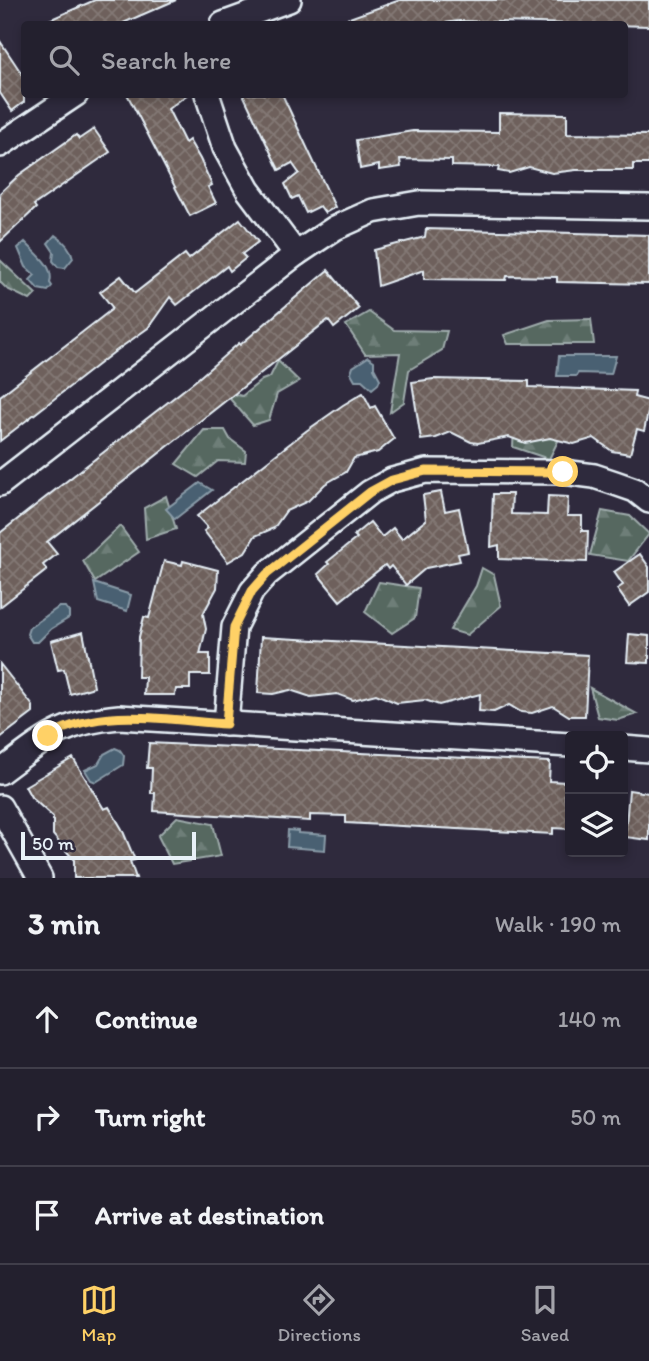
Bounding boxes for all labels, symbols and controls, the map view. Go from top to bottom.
search box [21,21,628,98]
icon: search [45,41,83,79]
text: Search here [101,44,231,76]
route start [547,456,578,487]
route end [32,720,63,751]
map controls [565,731,628,857]
button: locate [565,731,628,794]
button: layers [565,794,628,857]
scale bar [21,829,196,861]
text: 50 m [32,832,74,855]
text: 3 min [28,905,100,942]
text: Walk · 190 m [495,910,621,938]
icon: ahead [28,1000,66,1038]
text: Continue [95,1003,198,1035]
text: 140 m [558,1005,621,1033]
icon: right [28,1098,66,1136]
text: Turn right [95,1101,206,1133]
text: 50 m [570,1103,621,1131]
icon: arrive [28,1196,66,1234]
text: Arrive at destination [95,1199,324,1231]
tab: Map [80,1281,118,1346]
tab: Directions [277,1281,361,1346]
tab: Saved [521,1281,569,1346]

